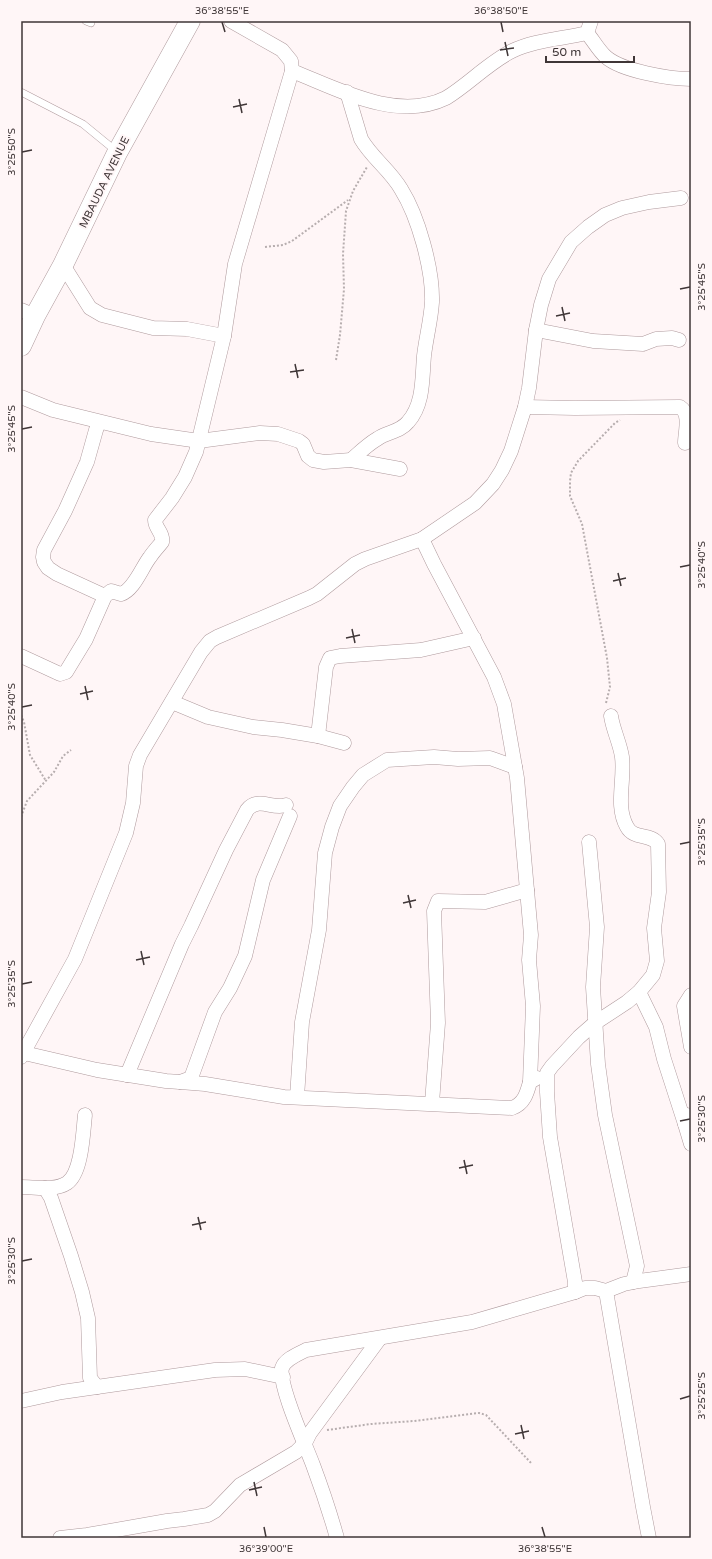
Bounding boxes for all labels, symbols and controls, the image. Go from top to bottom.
text: 36°38'55"E [195,5,249,17]
text: 36°38'50"E [474,5,528,17]
scale bar [546,38,634,64]
text: 50 m [552,45,581,59]
text: 3°25'50"S [6,128,18,176]
street label: MBAUDA AVENUE [77,134,132,230]
text: 3°25'45"S [696,263,708,311]
text: 3°25'45"S [6,405,18,453]
text: 3°25'40"S [696,541,708,589]
text: 3°25'40"S [6,683,18,731]
text: 3°25'35"S [696,818,708,866]
text: 3°25'35"S [6,960,18,1008]
text: 3°25'30"S [696,1095,708,1143]
text: 3°25'30"S [6,1237,18,1285]
text: 3°25'25"S [696,1372,708,1420]
text: 36°39'00"E [239,1543,293,1555]
text: 36°38'55"E [518,1543,572,1555]

